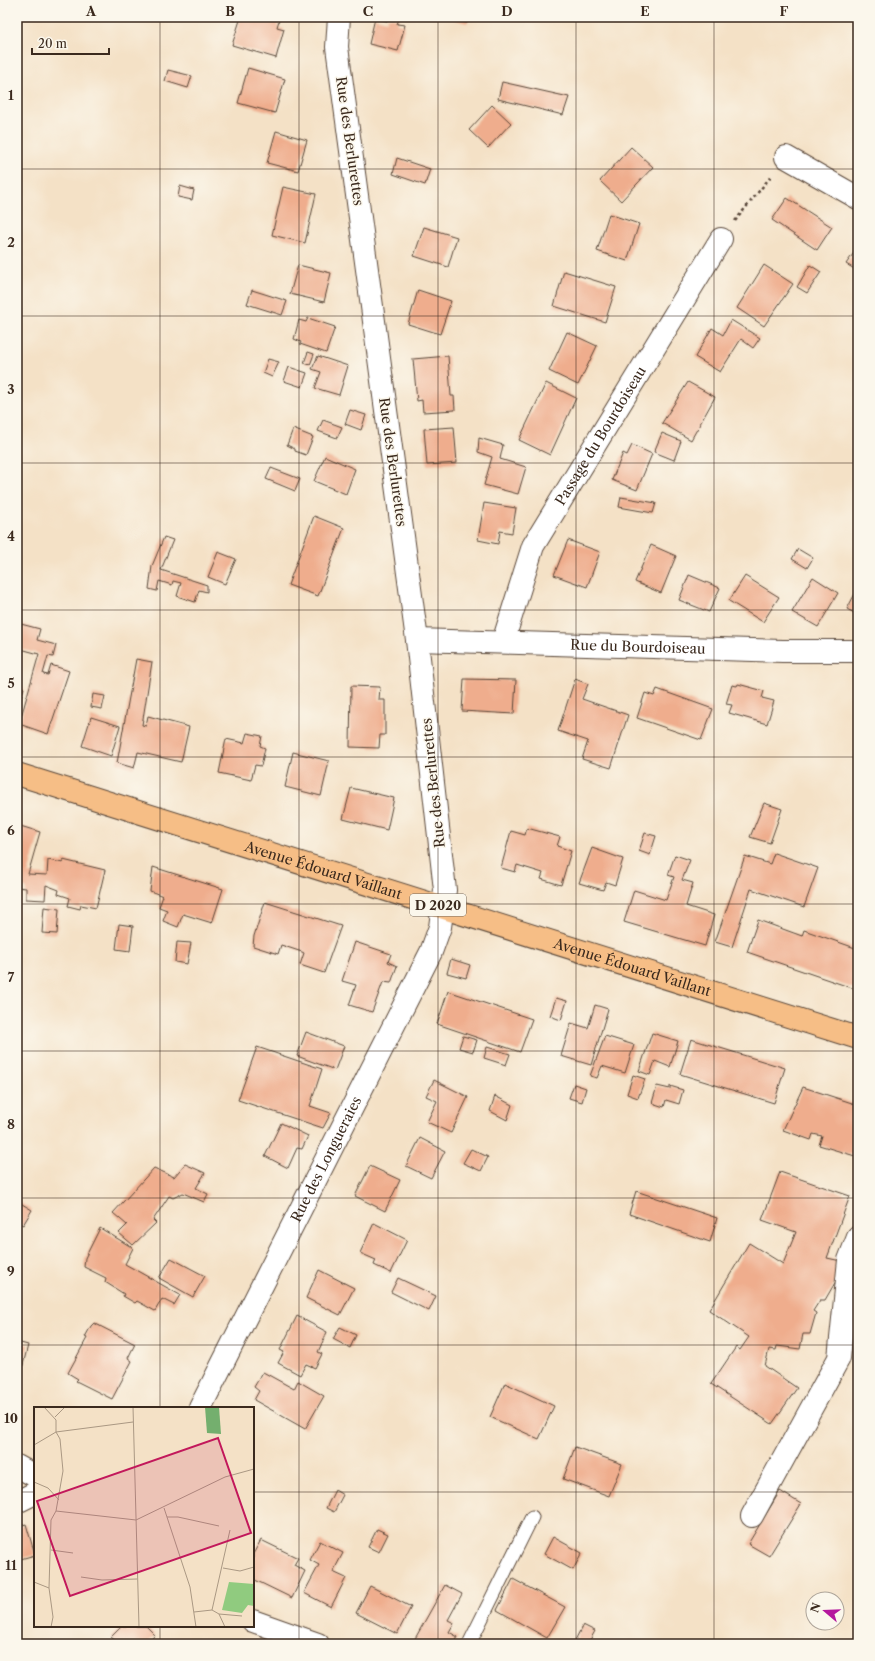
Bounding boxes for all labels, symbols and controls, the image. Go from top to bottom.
text: A [85,3,97,19]
text: B [225,3,235,19]
text: C [363,3,373,19]
text: D [501,3,513,19]
text: E [640,3,650,19]
text: F [780,3,789,19]
scale bar [32,30,109,56]
text: 20 m [38,36,67,51]
street label: Rue des Berlurettes [332,75,368,207]
text: 1 [8,87,14,103]
text: 2 [7,234,15,250]
street label: Passage du Bourdoiseau [551,362,650,509]
text: 3 [7,381,15,397]
street label: Rue des Berlurettes [375,396,411,528]
text: 4 [7,528,15,544]
street label: Rue du Bourdoiseau [570,636,706,658]
text: 5 [7,675,15,691]
street label: Rue des Berlurettes [417,717,449,849]
text: 6 [7,822,15,838]
street label: Avenue Édouard Vaillant [242,837,404,903]
road number: D 2020 [410,894,466,916]
street label: Avenue Édouard Vaillant [551,934,713,1000]
text: 7 [8,969,15,985]
street label: Rue des Longueraies [287,1093,365,1225]
text: 8 [7,1116,15,1132]
text: 9 [7,1263,15,1279]
inset map [34,1407,254,1627]
text: 10 [4,1410,18,1426]
text: 11 [5,1557,17,1573]
north arrow [805,1591,845,1631]
text: N [807,1601,824,1615]

